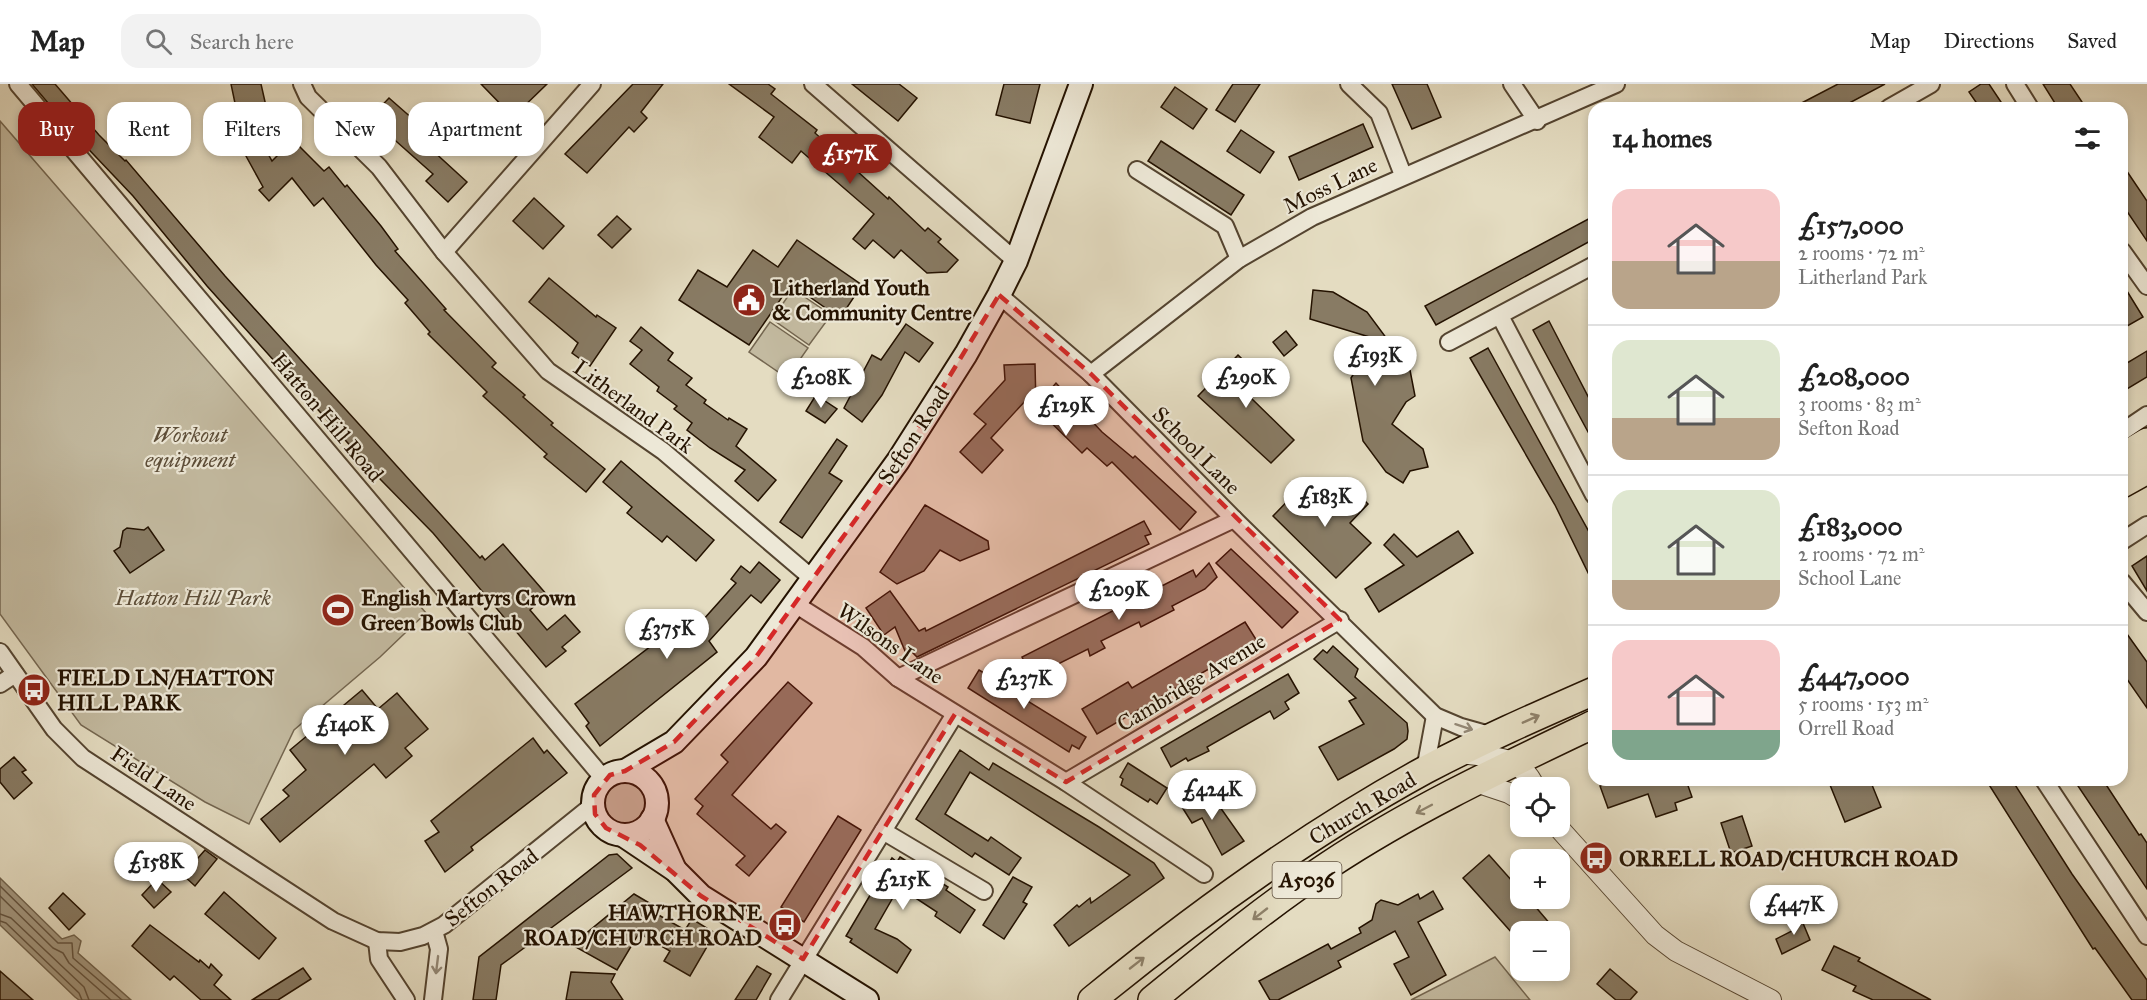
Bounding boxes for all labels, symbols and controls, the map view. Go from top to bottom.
search box [121,14,541,68]
text: Map [30,24,85,59]
icon: search [142,25,175,58]
text: Search here [190,28,294,55]
text: Map [1870,28,1911,54]
text: Directions [1944,28,2034,54]
text: Saved [2067,28,2117,54]
chip: Buy [18,102,95,156]
chip: Rent [107,102,191,156]
chip: Filters [203,102,302,156]
chip: New [314,102,396,156]
chip: Apartment [408,102,544,156]
text: 14 homes [1612,122,1712,154]
icon: filters [2071,122,2104,155]
pin: £157K [808,134,892,185]
text: £157K [822,141,878,165]
street label: Moss Lane [1279,151,1382,220]
text: £157,000 [1798,209,1904,241]
icon: home [1660,213,1732,285]
text: 2 rooms · 72 m² [1798,241,1925,265]
text: Litherland Park [1798,265,1927,289]
place label: Litherland Youth & Community Centre [772,274,972,326]
public building icon: Litherland Youth & Community Centre [731,282,767,318]
pin: £193K [1333,336,1417,387]
text: £193K [1348,343,1402,367]
street label: Hatton Hill Road [266,347,390,487]
street label: Litherland Park [568,354,700,460]
pin: £208K [779,358,863,409]
pin: £290K [1204,358,1288,409]
text: £208,000 [1798,360,1910,392]
icon: home [1660,364,1732,436]
text: £208K [791,365,851,389]
text: £290K [1216,365,1276,389]
street label: Sefton Road [872,381,955,490]
pin: £129K [1024,386,1108,437]
text: 3 rooms · 83 m² [1798,392,1921,416]
text: £129K [1038,393,1094,417]
street label: School Lane [1147,401,1246,500]
text: Sefton Road [1798,416,1900,440]
park label: Workout equipment [145,421,236,473]
pin: £183K [1283,477,1367,528]
text: £183K [1298,484,1352,508]
text: £183,000 [1798,510,1903,542]
icon: home [1660,514,1732,586]
text: 2 rooms · 72 m² [1798,542,1925,566]
text: School Lane [1798,566,1901,590]
pin: £209K [1077,570,1161,621]
text: £209K [1089,577,1149,601]
park label: Hatton Hill Park [114,584,271,611]
place label: English Martyrs Crown Green Bowls Club [361,584,576,636]
sports icon: English Martyrs Crown Green Bowls Club [320,592,356,628]
street label: Wilsons Lane [832,597,949,690]
pin: £375K [625,609,709,660]
text: £375K [639,616,695,640]
street label: Cambridge Avenue [1112,627,1271,737]
pin: £237K [982,659,1066,710]
text: £447,000 [1798,660,1910,692]
place label: FIELD LN/HATTON HILL PARK [57,664,275,716]
icon: home [1660,664,1732,736]
text: £237K [996,666,1052,690]
bus stop icon: FIELD LN/HATTON HILL PARK [16,672,52,708]
text: 5 rooms · 153 m² [1798,692,1928,716]
pin: £140K [303,705,387,756]
text: £140K [316,712,374,736]
one-way arrow [1521,713,1539,725]
text: Orrell Road [1798,716,1894,740]
one-way arrow [1454,722,1473,733]
street label: Field Lane [106,740,202,817]
street label: Church Road [1304,766,1421,851]
pin: £424K [1170,770,1254,821]
text: £424K [1182,777,1242,801]
map controls [1510,777,1570,981]
button: locate [1510,777,1570,837]
one-way arrow [1416,803,1433,815]
bus stop icon: ORRELL ROAD/CHURCH ROAD [1578,840,1614,876]
pin: £158K [114,842,198,893]
street label: Sefton Road [439,842,544,932]
place label: ORRELL ROAD/CHURCH ROAD [1619,845,1958,872]
text: £158K [128,849,184,873]
button: + [1510,849,1570,909]
pin: £215K [861,860,945,911]
road number: A5036 [1272,862,1342,898]
text: £215K [875,867,931,891]
pin: £447K [1752,885,1836,936]
text: £447K [1764,892,1824,916]
place label: HAWTHORNE ROAD/CHURCH ROAD [523,899,762,951]
bus stop icon: HAWTHORNE ROAD/CHURCH ROAD [767,907,803,943]
one-way arrow [1252,907,1268,920]
button: − [1510,921,1570,981]
one-way arrow [432,955,443,974]
one-way arrow [1129,957,1145,970]

